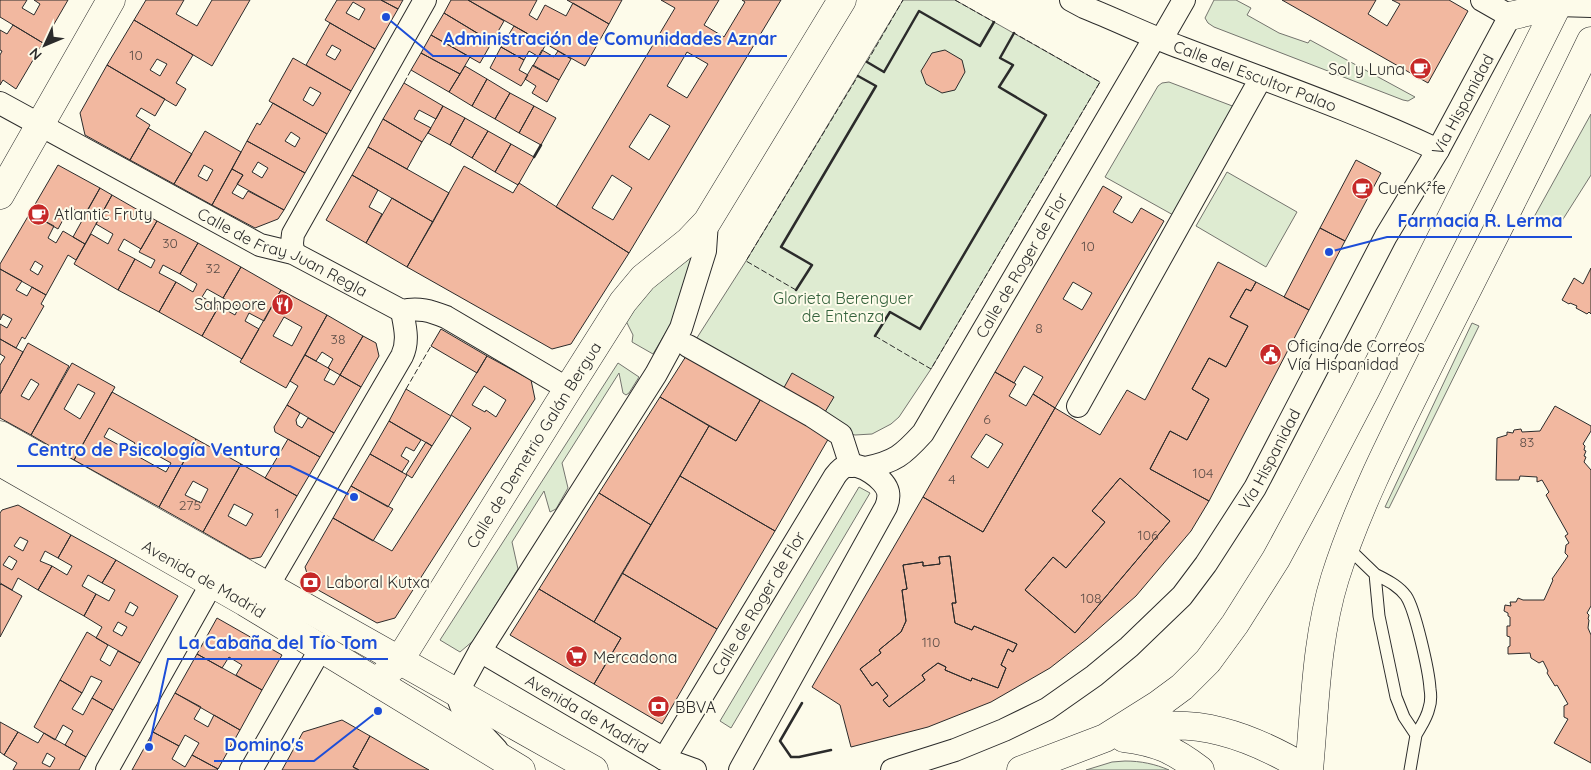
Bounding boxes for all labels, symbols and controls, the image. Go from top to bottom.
north arrow [20,20,70,70]
callout: Administración de Comunidades Aznar [433,23,787,56]
text: Administración de Comunidades Aznar [443,27,777,50]
street label: Calle del Escultor Palao [1171,36,1339,116]
text: N [26,44,46,64]
house number: 10 [129,46,143,64]
street label: Vía Hispanidad [1427,50,1498,158]
cafe icon: Sol y Luna [1409,57,1433,81]
place label: Sol y Luna [1328,59,1405,79]
cafe icon: CuenK²fe [1350,176,1374,200]
place label: CuenK²fe [1378,178,1446,198]
street label: Calle de Roger de Flor [971,189,1072,341]
cafe icon: Atlantic Fruty [26,202,50,226]
street label: Calle de Fray Juan Regla [194,203,371,301]
place label: Atlantic Fruty [54,204,153,224]
callout: Farmacia R. Lerma [1387,204,1572,237]
text: Farmacia R. Lerma [1397,209,1563,232]
house number: 30 [162,234,178,252]
house number: 10 [1081,237,1095,255]
house number: 32 [205,259,221,277]
park label: Glorieta Berenguer de Entenza [773,288,913,326]
restaurant icon: Sahpoore [270,292,294,316]
place label: Sahpoore [194,294,266,314]
house number: 8 [1035,319,1043,337]
house number: 38 [331,330,345,348]
place label: Oficina de Correos Vía Hispanidad [1287,336,1425,374]
street label: Calle de Demetrio Galán Bergua [462,338,605,552]
public building icon: Oficina de Correos Vía Hispanidad [1259,343,1283,367]
street label: Vía Hispanidad [1234,405,1305,513]
house number: 6 [983,410,991,428]
callout: Centro de Psicología Ventura [17,433,290,466]
house number: 83 [1520,433,1534,451]
text: Centro de Psicología Ventura [28,438,280,461]
house number: 104 [1193,464,1213,482]
house number: 4 [948,470,956,488]
house number: 275 [179,496,201,514]
house number: 1 [274,504,280,522]
house number: 106 [1137,526,1159,544]
street label: Calle de Roger de Flor [707,527,809,679]
street label: Avenida de Madrid [139,535,269,622]
bank icon: Laboral Kutxa [298,570,322,594]
place label: Laboral Kutxa [326,572,430,592]
house number: 108 [1080,589,1102,607]
callout: La Cabaña del Tío Tom [168,626,388,659]
text: La Cabaña del Tío Tom [178,631,378,654]
house number: 110 [922,633,940,651]
supermarket icon: Mercadona [565,645,589,669]
place label: Mercadona [593,647,677,667]
street label: Avenida de Madrid [522,670,652,758]
bank icon: BBVA [647,695,671,719]
place label: BBVA [675,697,716,717]
callout: Domino's [214,728,314,761]
text: Domino's [224,733,304,756]

